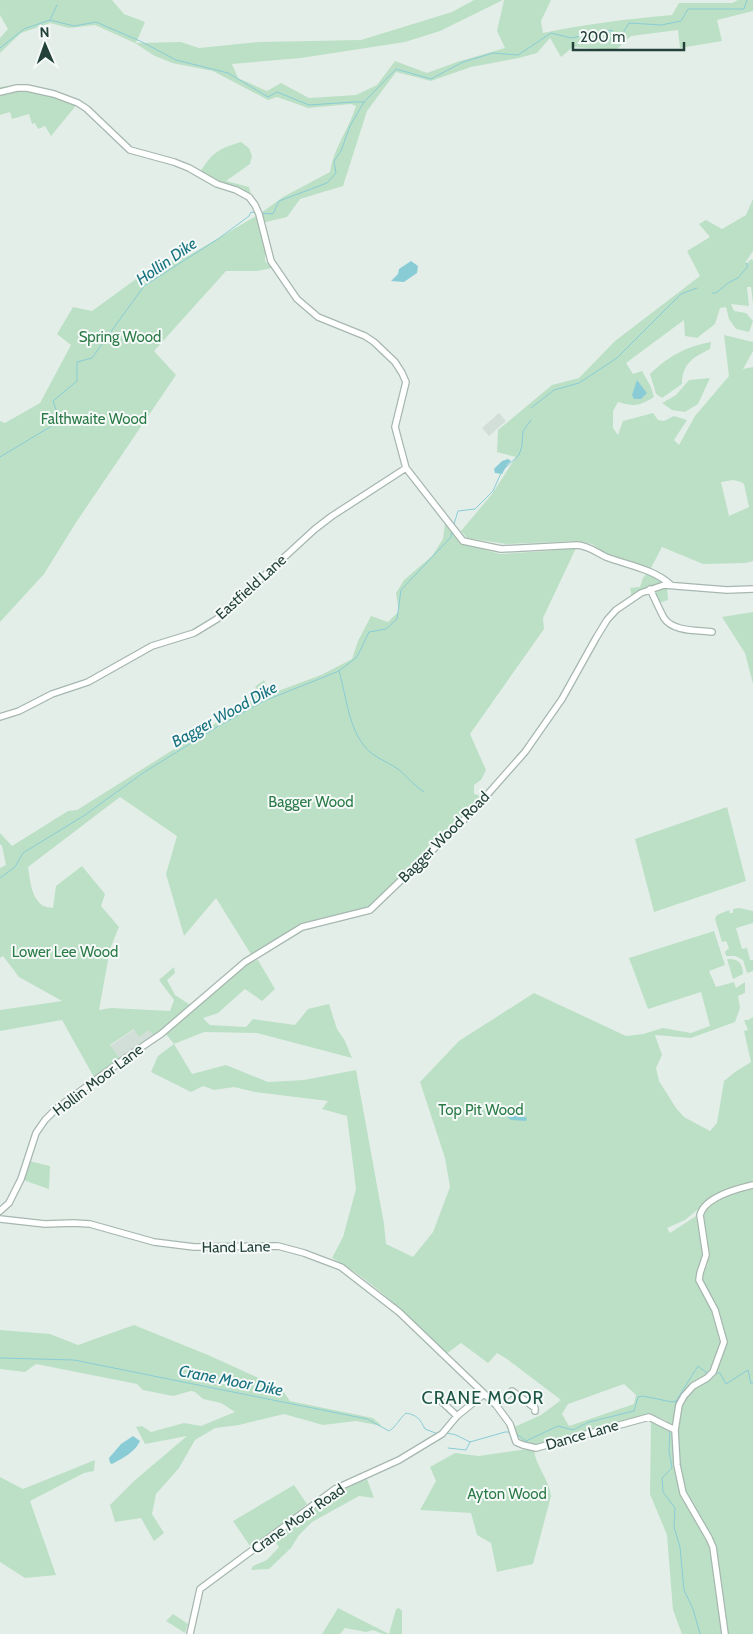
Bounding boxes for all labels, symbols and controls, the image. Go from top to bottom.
north arrow [20,20,70,70]
scale bar [573,20,684,52]
text: N [39,23,50,41]
text: 200 m [580,28,625,46]
water label: Hollin Dike [132,234,200,289]
park label: Spring Wood [79,328,161,346]
park label: Falthwaite Wood [41,410,147,428]
street label: Eastfield Lane [212,550,290,623]
water label: Bagger Wood Dike [168,678,280,751]
street label: Bagger Wood Road [395,788,493,886]
park label: Bagger Wood [268,793,354,811]
park label: Lower Lee Wood [12,943,118,961]
street label: Hollin Moor Lane [49,1040,147,1120]
park label: Top Pit Wood [438,1101,524,1119]
street label: Hand Lane [202,1237,271,1257]
water label: Crane Moor Dike [177,1361,285,1400]
district label: CRANE MOOR [422,1387,544,1409]
street label: Dance Lane [544,1416,621,1454]
street label: Crane Moor Road [248,1480,348,1558]
park label: Ayton Wood [467,1485,547,1503]

